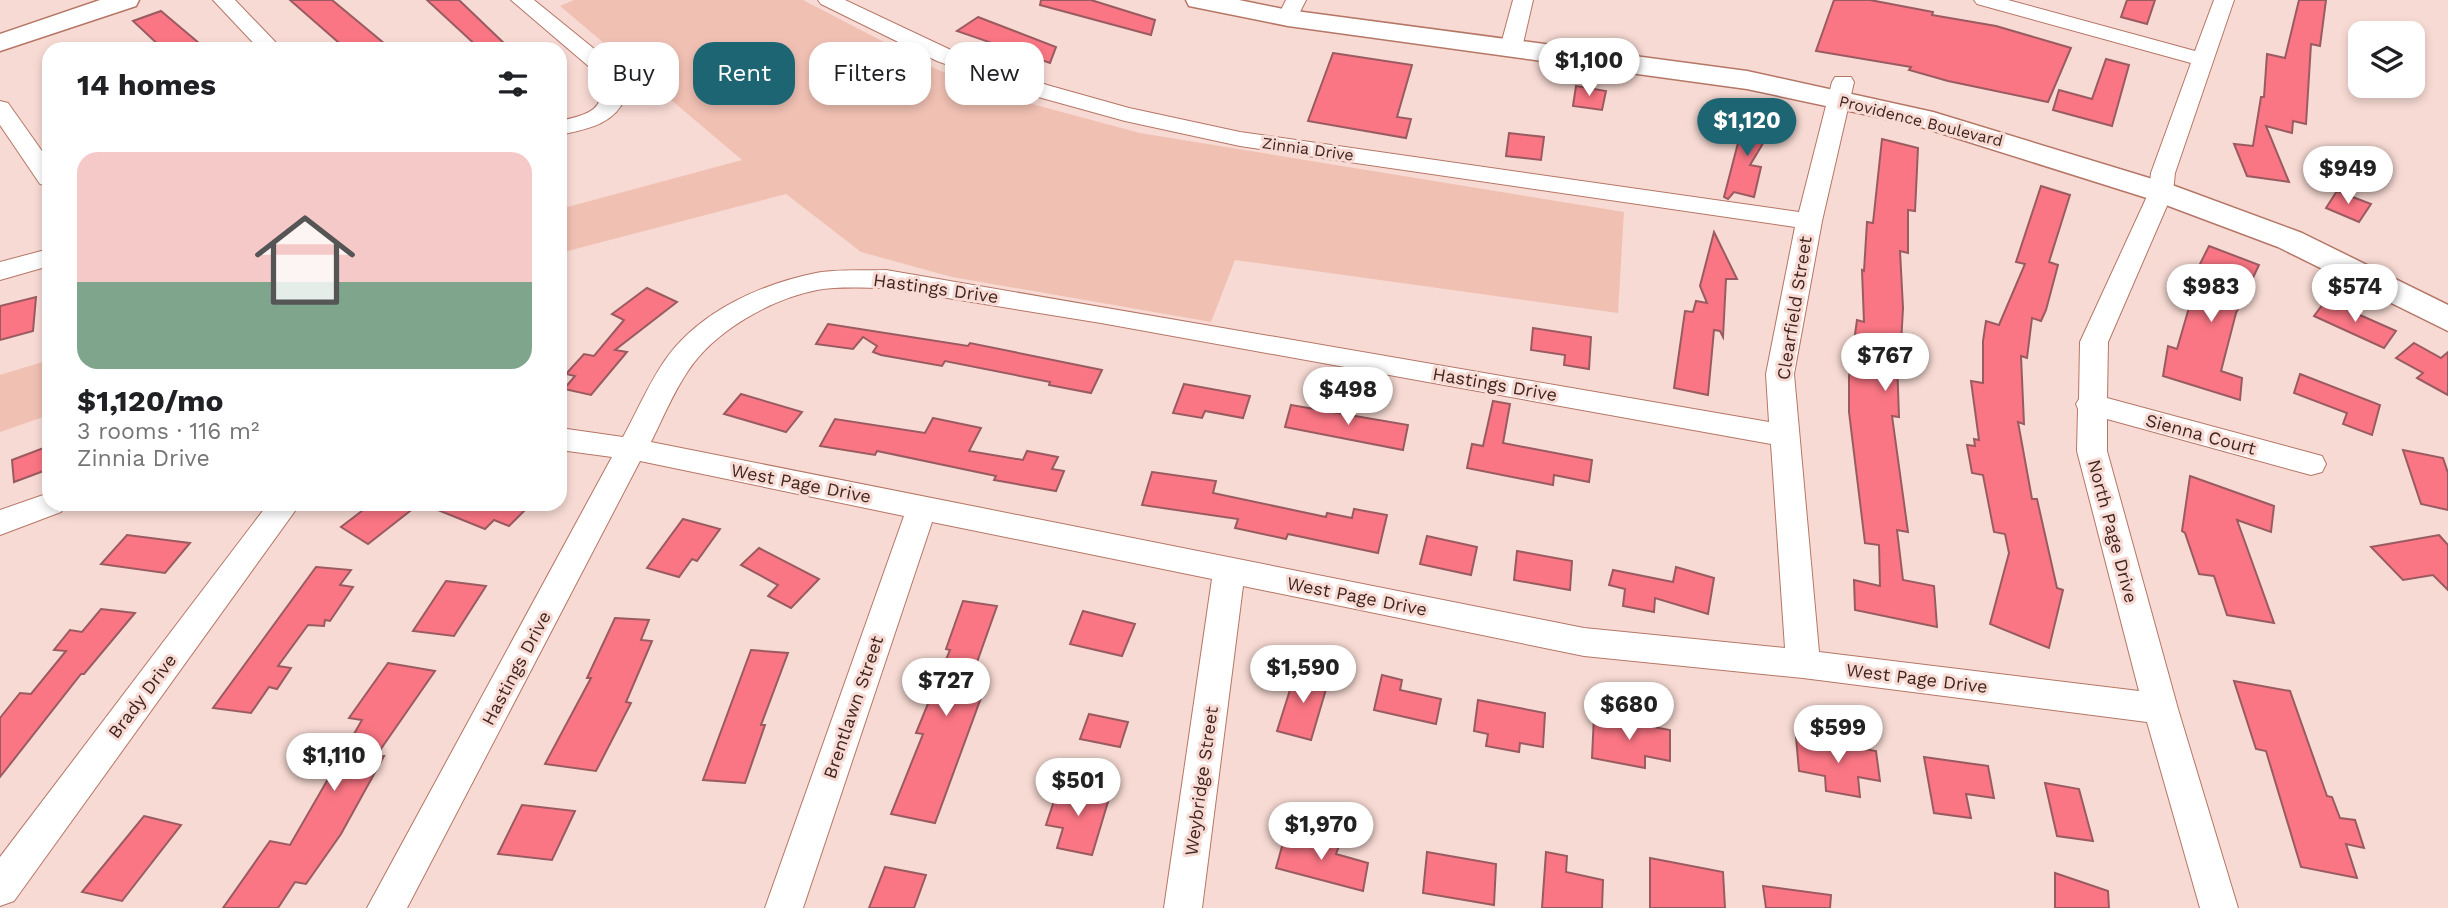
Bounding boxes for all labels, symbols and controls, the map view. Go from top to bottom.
map controls [2348,21,2425,98]
button: layers [2348,21,2425,98]
pin: $1,100 [1532,38,1646,98]
chip: Buy [588,42,679,105]
chip: Rent [693,42,795,105]
chip: Filters [809,42,931,105]
chip: New [945,42,1044,105]
text: $1,100 [1555,47,1623,74]
icon: filters [494,65,532,103]
text: 14 homes [77,67,216,102]
street label: Providence Boulevard [1837,91,2005,151]
pin: $1,120 [1690,99,1804,158]
text: $1,120 [1713,107,1781,134]
street label: Zinnia Drive [1261,133,1355,165]
pin: $949 [2307,146,2389,206]
text: $949 [2319,155,2377,182]
icon: home [242,197,368,323]
street label: Clearfield Street [1772,234,1816,381]
pin: $983 [2170,264,2252,324]
pin: $574 [2314,264,2396,324]
street label: Hastings Drive [872,269,1000,307]
text: $983 [2183,273,2239,300]
text: $574 [2328,273,2382,300]
pin: $767 [1844,334,1926,393]
text: $767 [1857,342,1913,369]
street label: Hastings Drive [1431,363,1559,405]
pin: $498 [1307,368,1389,427]
text: $498 [1319,376,1377,403]
text: $1,120/mo [77,383,223,418]
street label: Sienna Court [2144,409,2259,459]
text: 3 rooms · 116 m² [77,418,259,445]
text: Zinnia Drive [77,445,210,472]
street label: North Page Drive [2084,457,2142,605]
street label: West Page Drive [729,459,873,507]
street label: West Page Drive [1285,572,1429,620]
street label: Hastings Drive [477,607,555,729]
street label: Brentlawn Street [819,632,887,781]
pin: $1,590 [1246,646,1360,705]
street label: Brady Drive [104,650,180,742]
text: $1,590 [1266,654,1340,681]
pin: $727 [905,658,987,718]
street label: West Page Drive [1845,659,1989,697]
text: $727 [918,667,974,694]
pin: $680 [1588,682,1670,742]
text: $680 [1600,691,1658,718]
street label: Weybridge Street [1180,704,1222,857]
pin: $599 [1797,706,1879,765]
text: $599 [1810,714,1866,741]
pin: $1,110 [277,734,391,793]
text: $1,110 [302,742,366,769]
pin: $501 [1037,758,1119,818]
text: $501 [1052,767,1104,794]
pin: $1,970 [1264,802,1378,862]
text: $1,970 [1284,811,1358,838]

